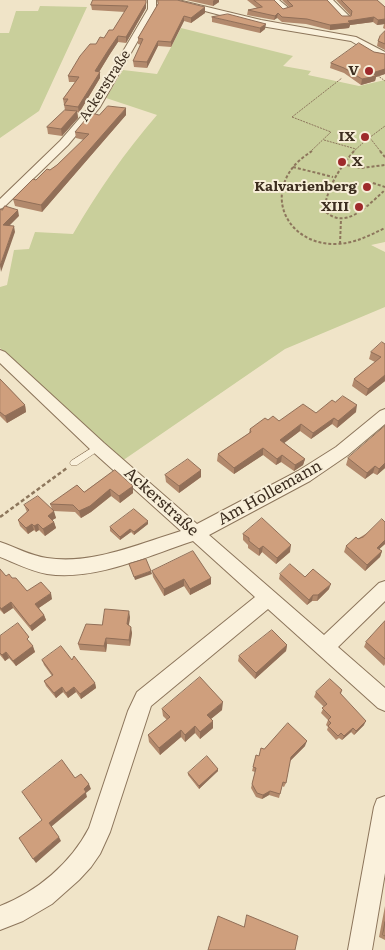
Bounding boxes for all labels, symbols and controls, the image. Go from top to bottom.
street label: Ackerstraße [76,47,134,125]
place label: V [348,63,359,79]
marker: V [363,65,375,77]
place label: IX [339,129,355,145]
marker: IX [359,131,371,143]
place label: X [352,154,363,170]
marker: X [336,156,348,168]
place label: Kalvarienberg [254,179,357,195]
marker: Kalvarienberg [361,181,373,193]
place label: XIII [321,199,349,215]
marker: XIII [353,201,365,213]
street label: Am Hollemann [214,456,326,530]
street label: Ackerstraße [120,464,202,540]

